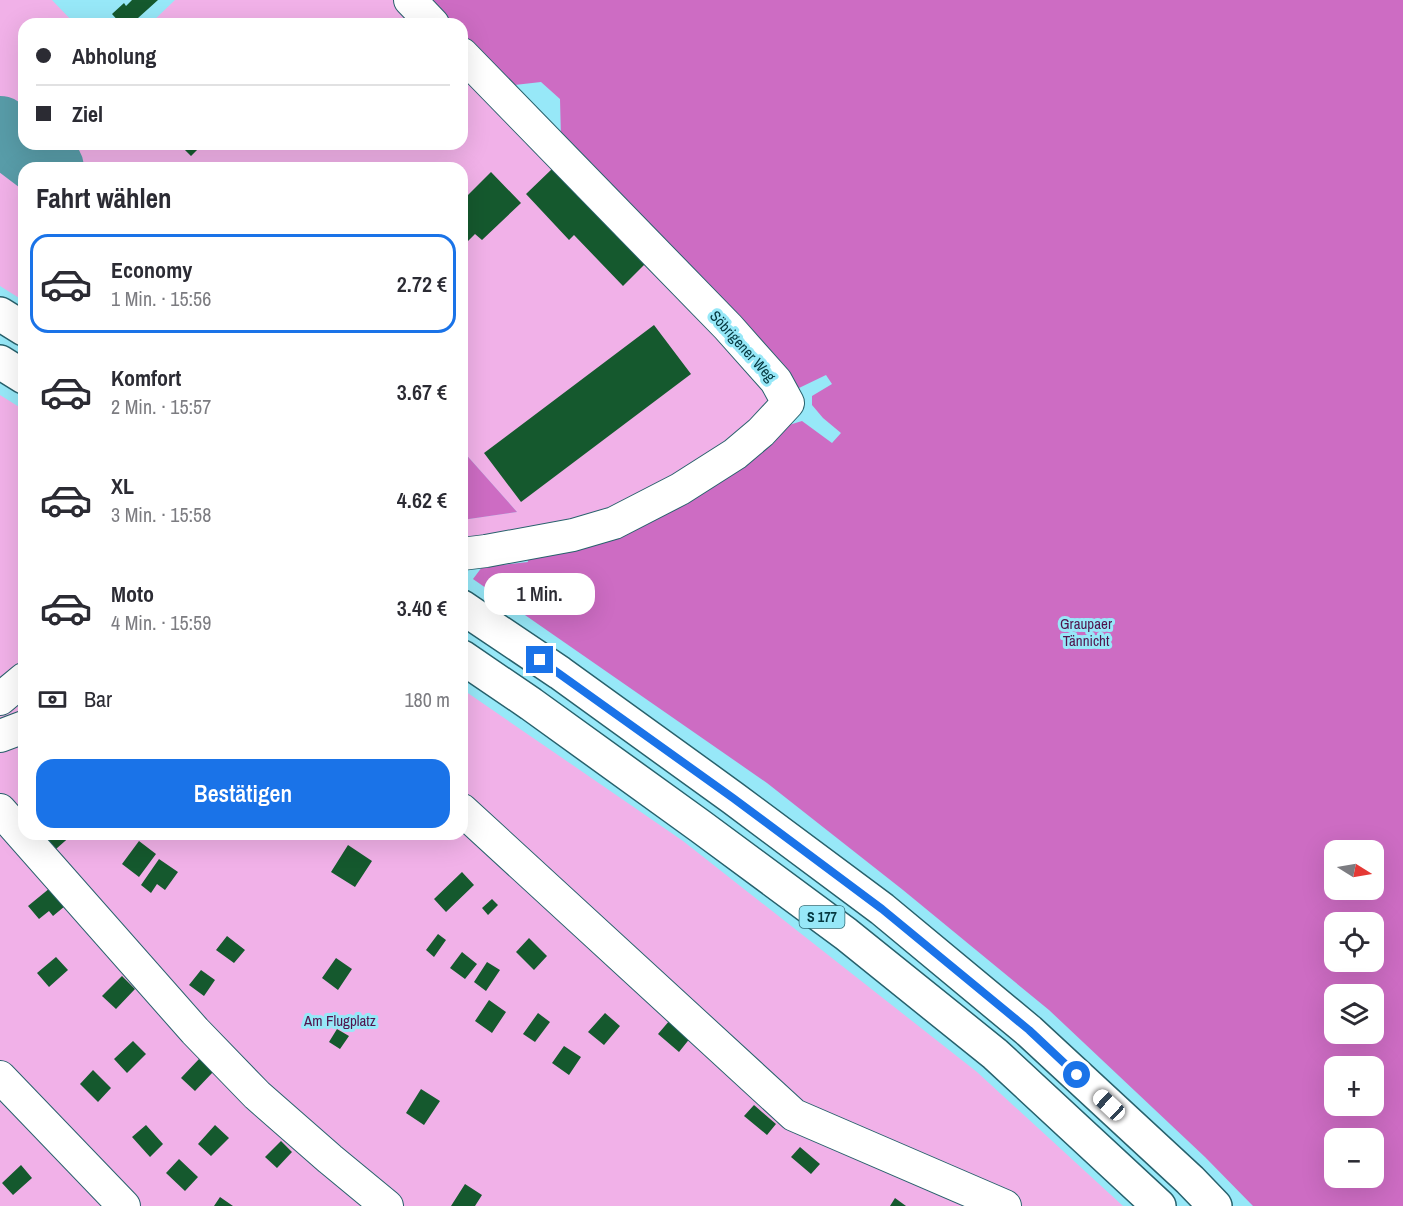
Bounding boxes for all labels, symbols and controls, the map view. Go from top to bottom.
text: Abholung [72,41,156,71]
text: Ziel [72,99,103,129]
text: Fahrt wählen [36,180,172,216]
text: Economy [111,255,192,285]
icon: car [39,257,93,311]
text: 2.72 € [397,269,447,299]
text: 1 Min. · 15:56 [111,285,211,312]
street label: Söbrigener Weg [705,306,781,386]
text: Komfort [111,363,181,393]
icon: car [39,365,93,419]
text: 3.67 € [397,377,447,407]
text: 2 Min. · 15:57 [111,393,211,420]
text: XL [111,471,134,501]
icon: car [39,473,93,527]
text: 4.62 € [397,485,447,515]
text: 3 Min. · 15:58 [111,501,211,528]
callout: 1 Min. [484,573,596,615]
text: Moto [111,579,154,609]
text: 1 Min. [516,580,563,607]
icon: car [39,581,93,635]
text: 3.40 € [397,593,447,623]
text: 4 Min. · 15:59 [111,609,211,636]
park label: Graupaer Tännicht [1060,613,1112,651]
route end [526,646,553,673]
icon: cash [36,683,69,716]
text: Bar [84,684,112,714]
text: 180 m [404,686,450,713]
button: Bestätigen [36,759,450,828]
north arrow [1324,840,1384,900]
map controls [1324,840,1384,1188]
road number: S 177 [800,906,844,928]
button: locate [1324,912,1384,972]
button: layers [1324,984,1384,1044]
park label: Am Flugplatz [303,1010,376,1031]
button: + [1324,1056,1384,1116]
route start [1063,1061,1090,1088]
car [1090,1086,1128,1124]
button: − [1324,1128,1384,1188]

